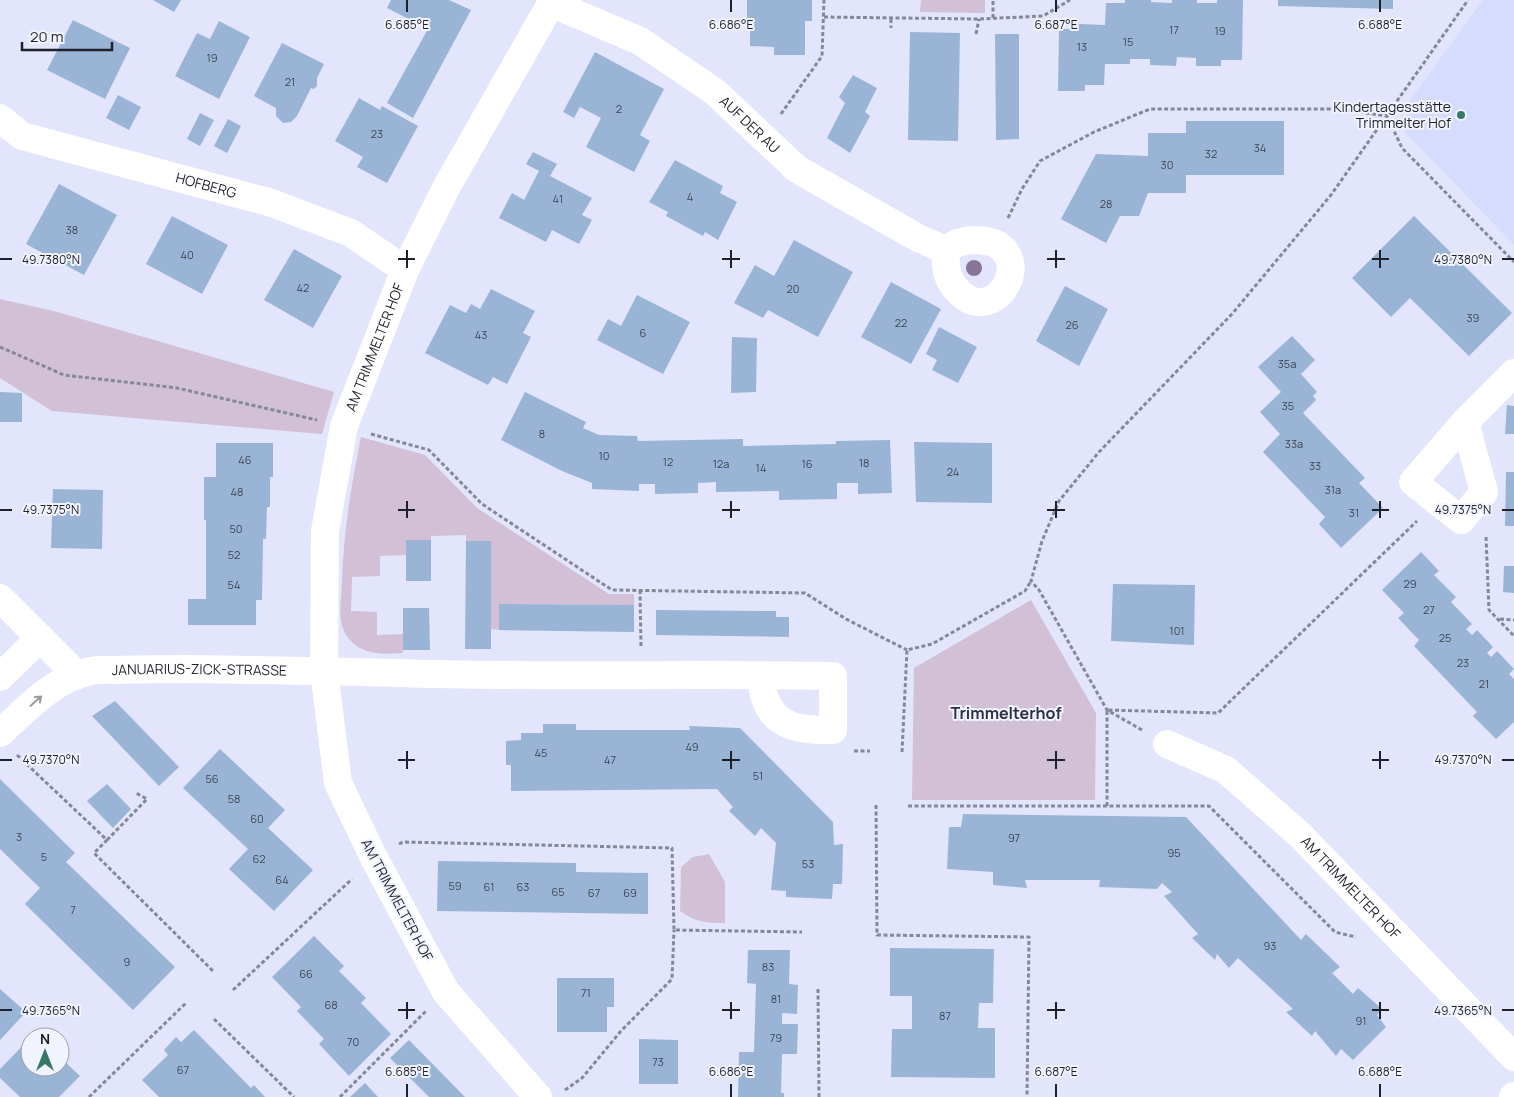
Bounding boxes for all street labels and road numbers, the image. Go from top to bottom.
street label: AUF DER AU [716,91,784,157]
street label: HOFBERG [174,168,239,202]
street label: AM TRIMMELTER HOF [341,280,408,414]
street label: JANUARIUS-ZICK-STRASSE [112,659,287,680]
street label: AM TRIMMELTER HOF [1297,832,1405,943]
street label: AM TRIMMELTER HOF [357,835,438,964]

